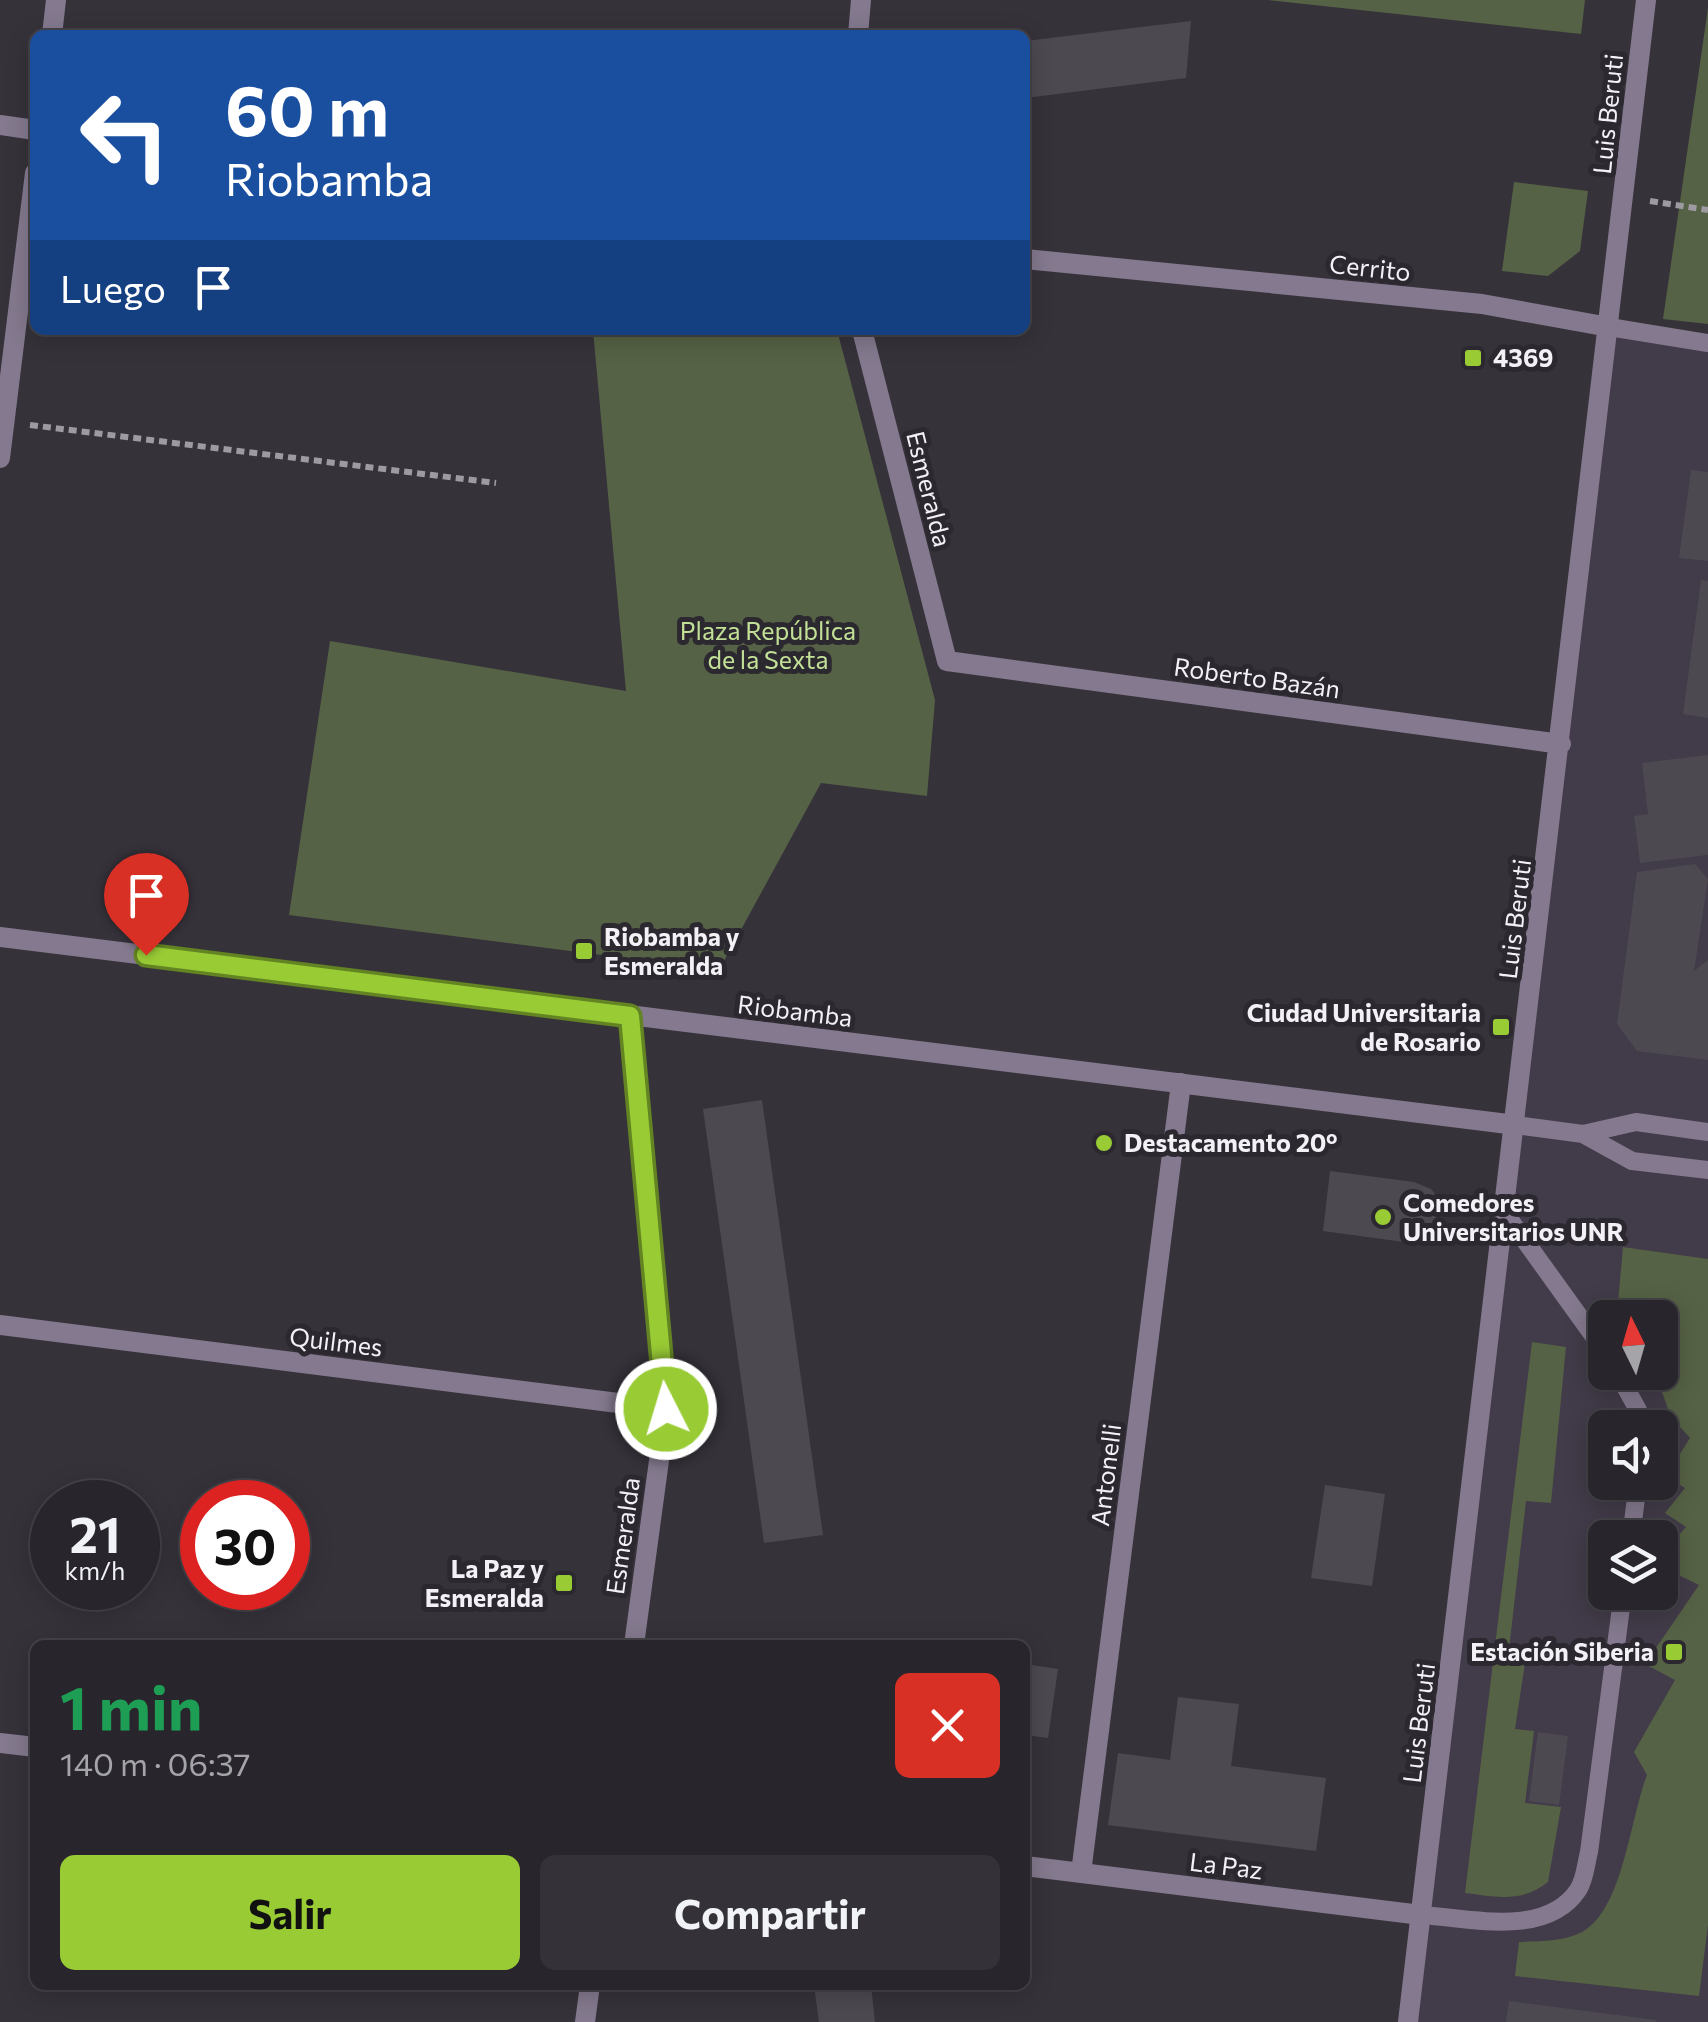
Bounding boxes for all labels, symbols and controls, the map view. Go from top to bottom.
street label: Luis Beruti [1586,52,1628,176]
text: 60 m [225,65,389,150]
icon: left [60,70,190,200]
text: Riobamba [225,150,433,205]
street label: Cerrito [1328,248,1412,286]
icon: arrive [186,260,241,315]
text: Luego [60,264,166,311]
place label: 4369 [1493,342,1553,372]
marker: 4369 [1462,347,1484,369]
street label: Esmeralda [901,428,959,550]
park label: Plaza República de la Sexta [680,615,856,674]
street label: Roberto Bazán [1172,650,1342,704]
pin [104,853,189,956]
street label: Luis Beruti [1492,857,1536,981]
icon: arrive [119,868,174,923]
place label: Riobamba y Esmeralda [604,921,740,980]
marker: Riobamba y Esmeralda [573,940,595,962]
street label: Riobamba [736,988,854,1032]
place label: Ciudad Universitaria de Rosario [1247,997,1481,1056]
marker: Ciudad Universitaria de Rosario [1490,1016,1512,1038]
place label: Destacamento 20º [1124,1127,1338,1157]
marker: Destacamento 20º [1093,1132,1115,1154]
place label: Comedores Universitarios UNR [1403,1187,1624,1246]
marker: Comedores Universitarios UNR [1372,1206,1394,1228]
north arrow [1588,1300,1678,1390]
map controls [1588,1300,1678,1610]
street label: Quilmes [288,1320,384,1362]
position arrow [614,1357,718,1461]
button: sound [1588,1410,1678,1500]
street label: Antonelli [1084,1422,1126,1528]
street label: Esmeralda [599,1475,645,1596]
speed limit sign: 30 [180,1480,310,1610]
text: 21 [69,1502,121,1563]
button: layers [1588,1520,1678,1610]
place label: La Paz y Esmeralda [425,1553,544,1612]
text: km/h [65,1555,125,1585]
marker: La Paz y Esmeralda [553,1572,575,1594]
place label: Estación Siberia [1470,1636,1654,1666]
marker: Estación Siberia [1663,1641,1685,1663]
street label: Luis Beruti [1396,1661,1440,1785]
text: 1 min [60,1669,202,1742]
button: close [895,1673,1000,1778]
text: 140 m · 06:37 [60,1743,251,1783]
street label: La Paz [1188,1846,1264,1884]
button: Salir [60,1855,520,1970]
button: Compartir [540,1855,1000,1970]

